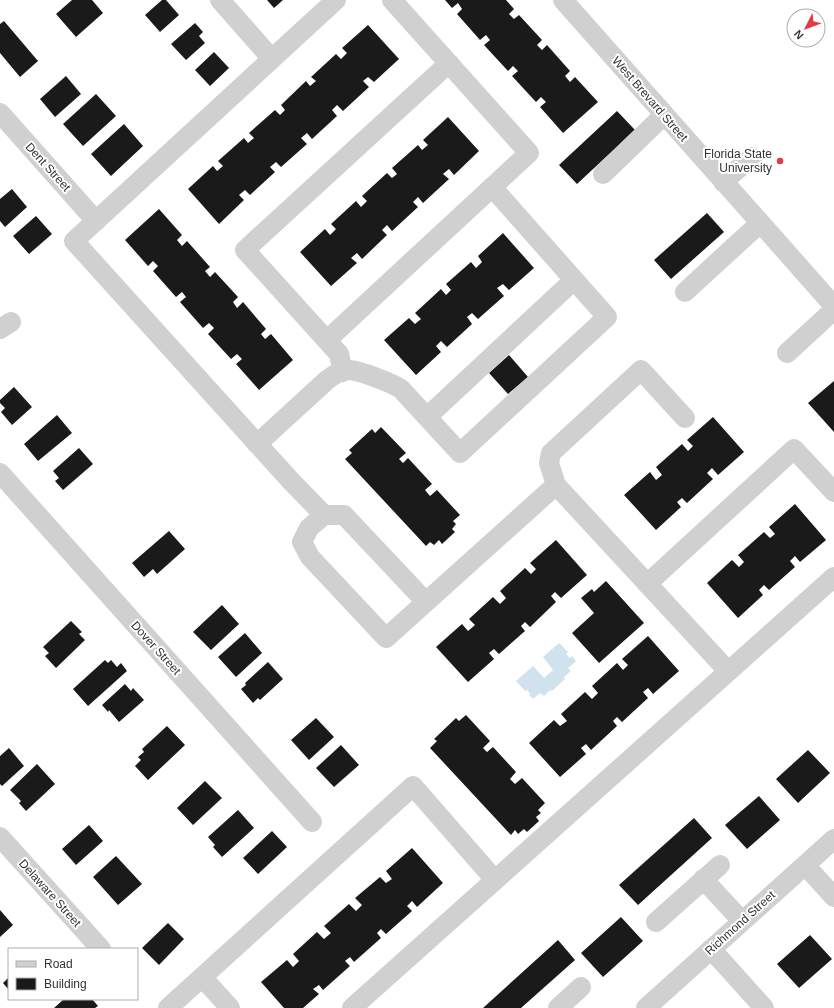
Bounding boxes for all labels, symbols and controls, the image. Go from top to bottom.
north arrow [786,8,826,48]
text: N [791,28,806,42]
street label: West Brevard Street [609,54,691,145]
street label: Dent Street [22,140,74,195]
place label: Florida State University [704,147,772,175]
marker: Florida State University [775,156,785,166]
street label: Dover Street [128,618,184,678]
street label: Delaware Street [16,856,84,930]
street label: Richmond Street [702,887,778,958]
legend [8,948,138,1000]
text: Road [44,957,73,971]
text: Building [44,977,87,991]

